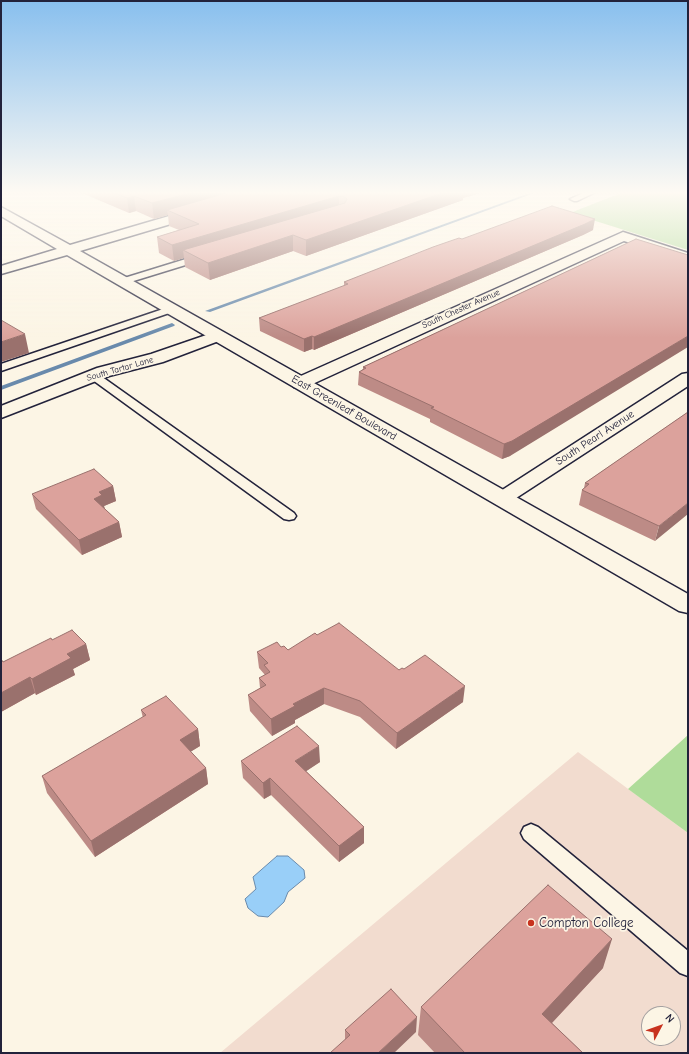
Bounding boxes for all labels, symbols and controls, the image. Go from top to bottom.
street label: South Chester Avenue [420,287,502,331]
street label: South Tartar Lane [85,354,155,384]
street label: East Greenleaf Boulevard [289,372,399,444]
street label: South Pearl Avenue [553,408,637,468]
place label: Compton College [539,915,634,931]
marker: Compton College [526,918,536,928]
north arrow [641,1006,681,1046]
text: N [662,1011,677,1025]

